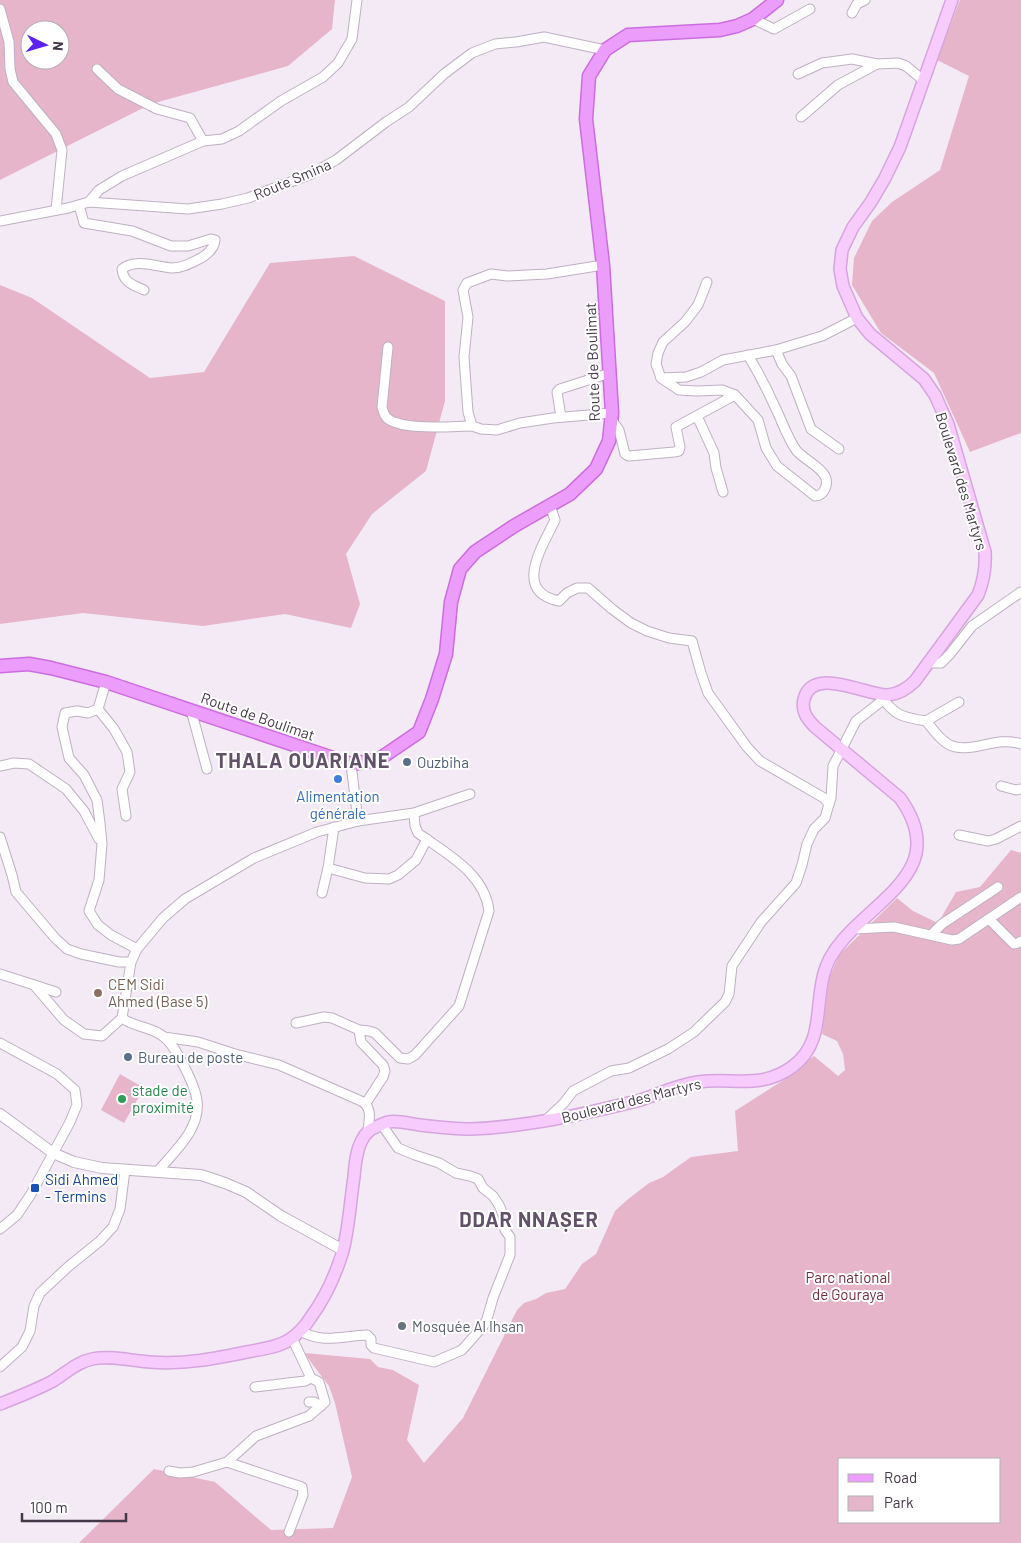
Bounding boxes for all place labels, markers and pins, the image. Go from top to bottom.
place label: Ouzbiha [417,753,469,771]
marker: Ouzbiha [401,756,413,768]
marker: Alimentation générale [332,773,344,785]
place label: Alimentation générale [296,787,380,822]
place label: CEM Sidi Ahmed (Base 5) [108,975,207,1010]
marker: CEM Sidi Ahmed (Base 5) [92,987,104,999]
place label: Bureau de poste [138,1048,243,1066]
marker: Bureau de poste [122,1051,134,1063]
place label: stade de proximité [132,1081,194,1116]
marker: stade de proximité [116,1093,128,1105]
place label: Sidi Ahmed - Termins [45,1170,118,1205]
marker: Sidi Ahmed - Termins [29,1182,41,1194]
place label: Mosquée Al Ihsan [412,1317,524,1335]
marker: Mosquée Al Ihsan [396,1320,408,1332]

